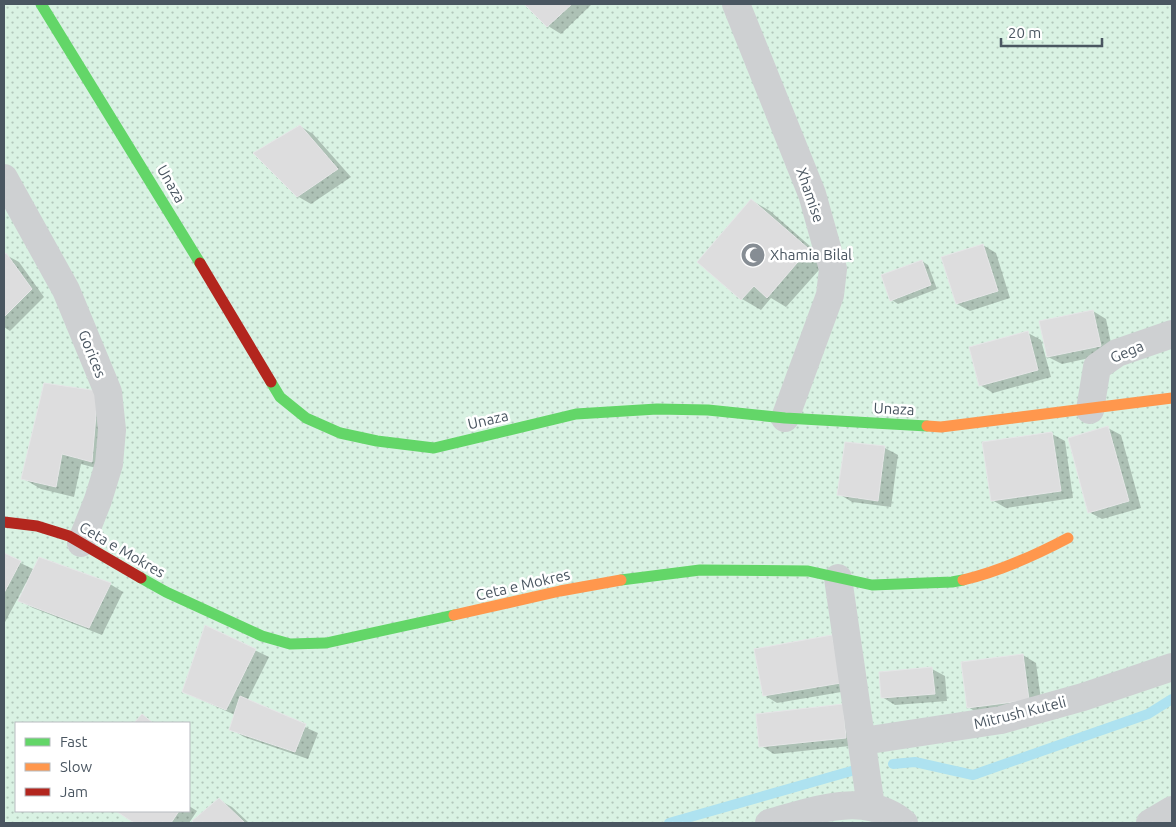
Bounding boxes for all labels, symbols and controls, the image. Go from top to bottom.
scale bar [1001,15,1102,47]
text: 20 m [1008,24,1041,41]
street label: Unaza [154,162,189,206]
street label: Xhamise [793,165,828,225]
mosque icon: Xhamia Bilal [740,242,766,268]
place label: Xhamia Bilal [770,246,852,263]
street label: Gorices [75,328,110,380]
street label: Gega [1108,337,1146,366]
street label: Unaza [873,399,915,418]
street label: Unaza [466,407,510,432]
street label: Ceta e Mokres [76,518,168,581]
street label: Ceta e Mokres [474,565,572,604]
street label: Mitrush Kuteli [972,693,1068,732]
legend [15,722,190,812]
text: Fast [60,733,88,750]
text: Slow [60,758,93,775]
text: Jam [60,783,88,800]

